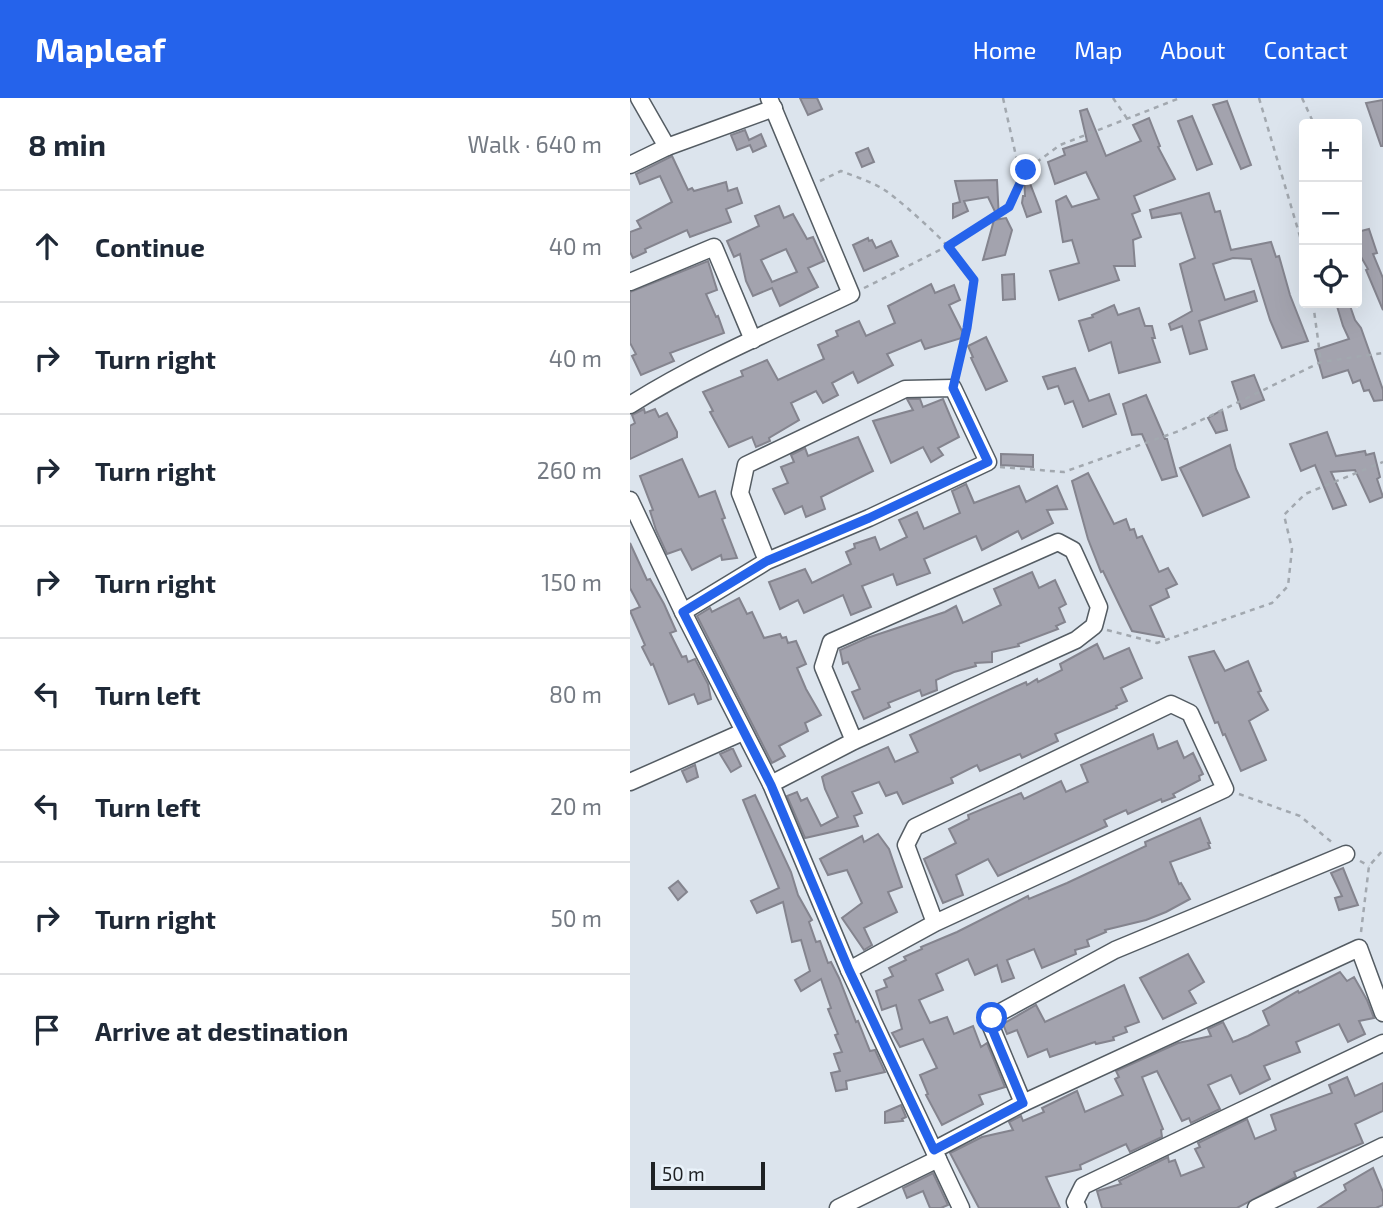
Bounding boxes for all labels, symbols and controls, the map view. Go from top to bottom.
text: Mapleaf [35,29,165,69]
text: Home [973,35,1036,64]
text: Map [1074,35,1122,64]
text: About [1160,35,1226,64]
text: Contact [1264,35,1348,64]
map controls [1299,119,1362,308]
button: + [1299,119,1362,182]
text: 8 min [28,126,106,162]
text: Walk · 640 m [467,130,602,158]
route end [1010,154,1041,185]
button: − [1299,182,1362,245]
icon: ahead [28,227,66,265]
text: Continue [95,231,205,262]
text: 40 m [549,232,602,260]
button: locate [1299,245,1362,308]
icon: right [28,339,66,377]
text: Turn right [95,343,216,374]
text: 40 m [549,344,602,372]
icon: right [28,451,66,489]
text: Turn right [95,455,216,486]
text: 260 m [537,456,602,484]
icon: right [28,563,66,601]
text: Turn right [95,567,216,598]
text: 150 m [541,568,602,596]
icon: left [28,675,66,713]
text: Turn left [95,679,201,710]
text: 80 m [549,680,602,708]
icon: left [28,787,66,825]
text: Turn left [95,791,201,822]
text: 20 m [550,792,602,820]
icon: right [28,899,66,937]
text: Turn right [95,903,216,934]
text: 50 m [551,904,602,932]
route start [976,1002,1007,1033]
icon: arrive [28,1011,66,1049]
text: Arrive at destination [95,1015,348,1046]
scale bar [651,1159,765,1191]
text: 50 m [662,1162,705,1185]

